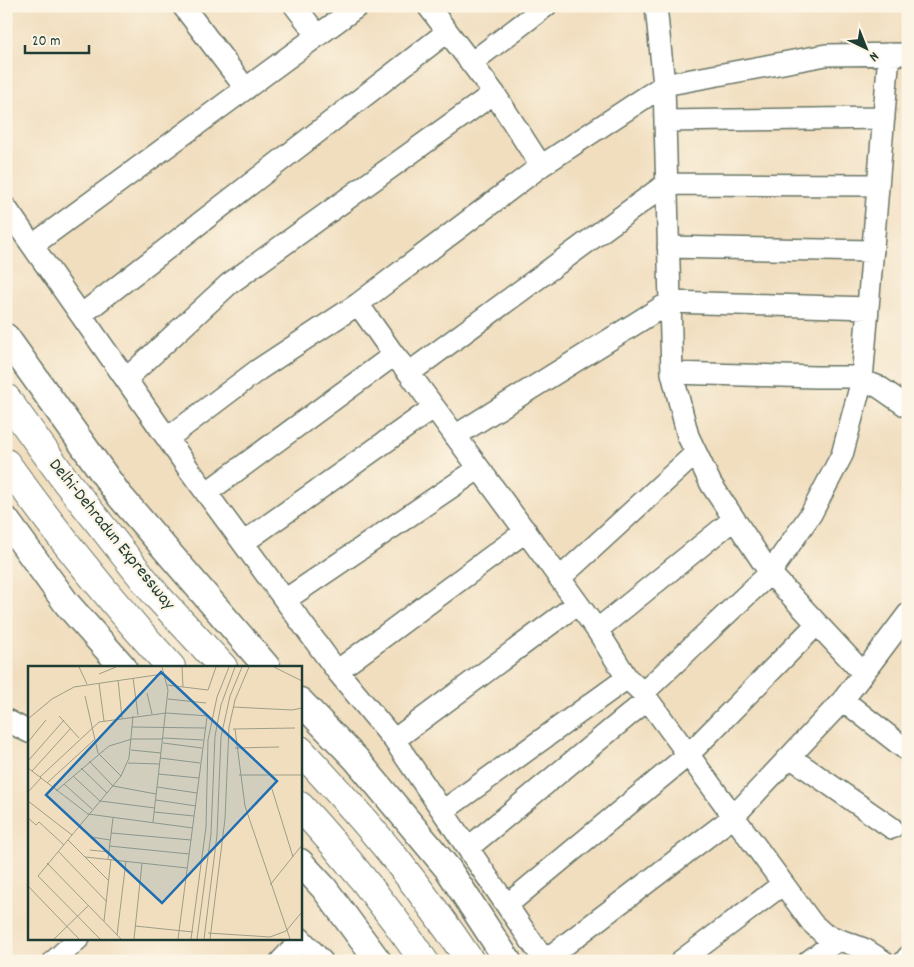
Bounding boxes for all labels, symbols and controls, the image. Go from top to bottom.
scale bar [25,22,89,54]
north arrow [842,22,892,72]
text: 20 m [32,31,60,53]
text: N [864,46,883,66]
street label: Delhi-Dehradun Expressway [42,454,181,617]
inset map [28,666,301,940]

